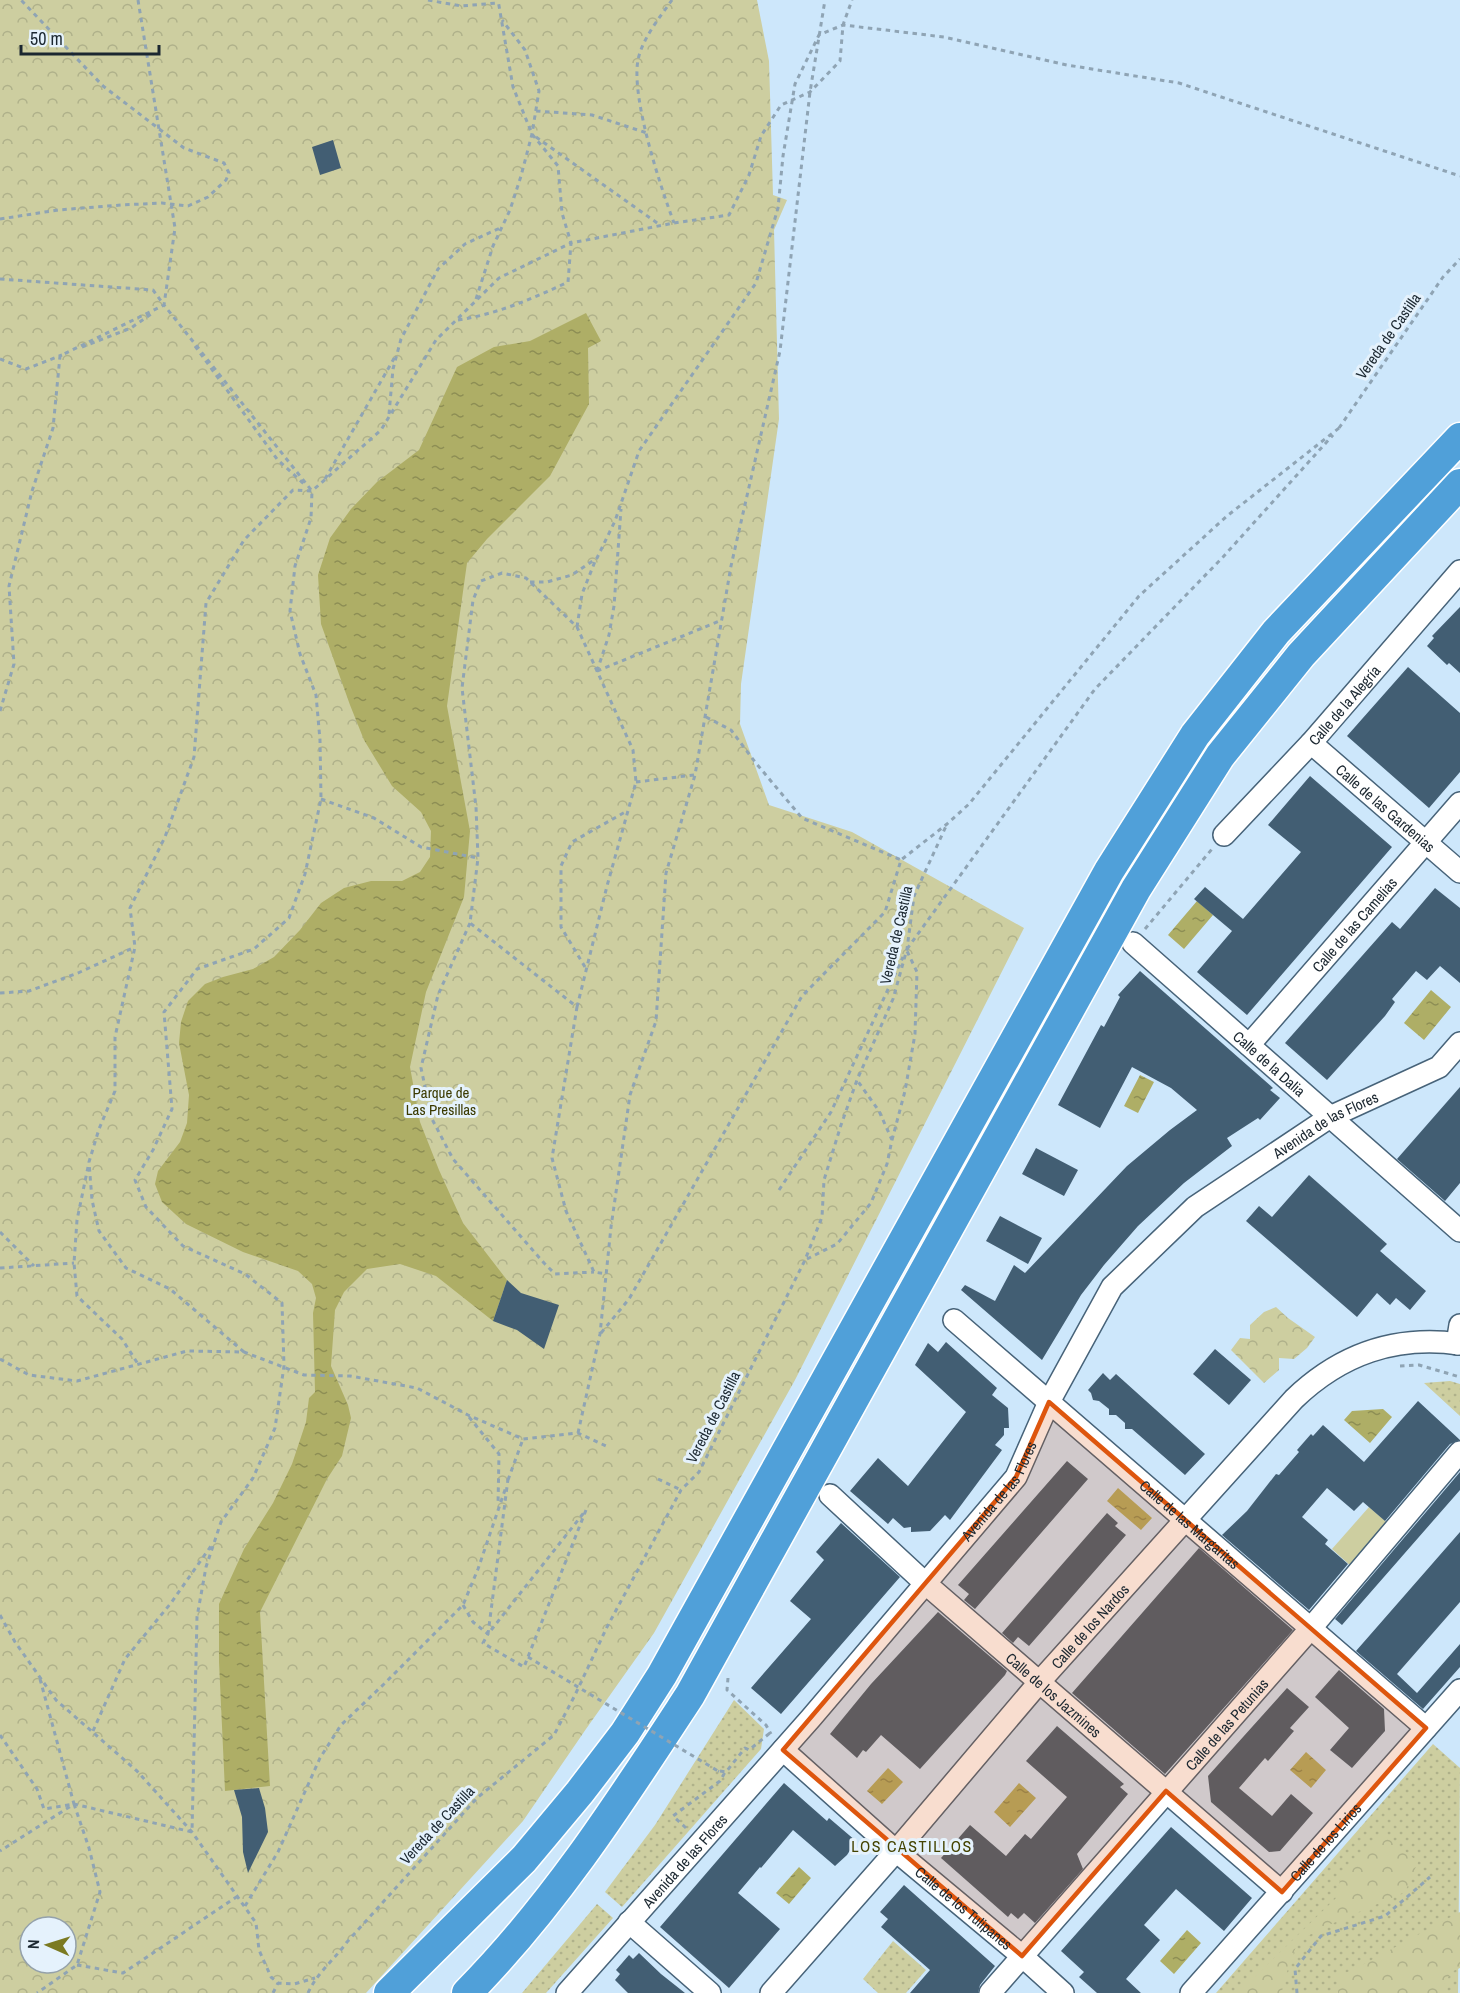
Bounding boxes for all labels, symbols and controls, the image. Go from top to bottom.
scale bar [21,18,159,56]
text: 50 m [30,26,63,51]
street label: Vereda de Castilla [1351,289,1426,383]
street label: Calle de la Alegría [1303,660,1385,750]
street label: Calle de las Gardenias [1332,759,1440,857]
street label: Calle de las Camelias [1307,872,1401,976]
street label: Vereda de Castilla [874,884,918,986]
street label: Calle de la Dalia [1229,1026,1311,1101]
park label: Parque de Las Presillas [406,1082,476,1120]
street label: Avenida de las Flores [1268,1086,1381,1163]
street label: Vereda de Castilla [681,1367,745,1467]
street label: Avenida de las Flores [955,1438,1041,1546]
street label: Calle de las Margaritas [1135,1475,1245,1573]
street label: Calle de los Nardos [1046,1579,1133,1673]
street label: Calle de los Jazmines [1001,1647,1106,1742]
street label: Calle de las Petunias [1180,1674,1273,1775]
street label: Vereda de Castilla [395,1781,479,1869]
street label: Calle de los Lirios [1285,1798,1366,1886]
street label: Avenida de las Flores [637,1809,732,1913]
district label: LOS CASTILLOS [851,1835,973,1857]
street label: Calle de los Tulipanes [911,1861,1017,1954]
north arrow [18,1915,78,1975]
text: N [22,1939,44,1950]

